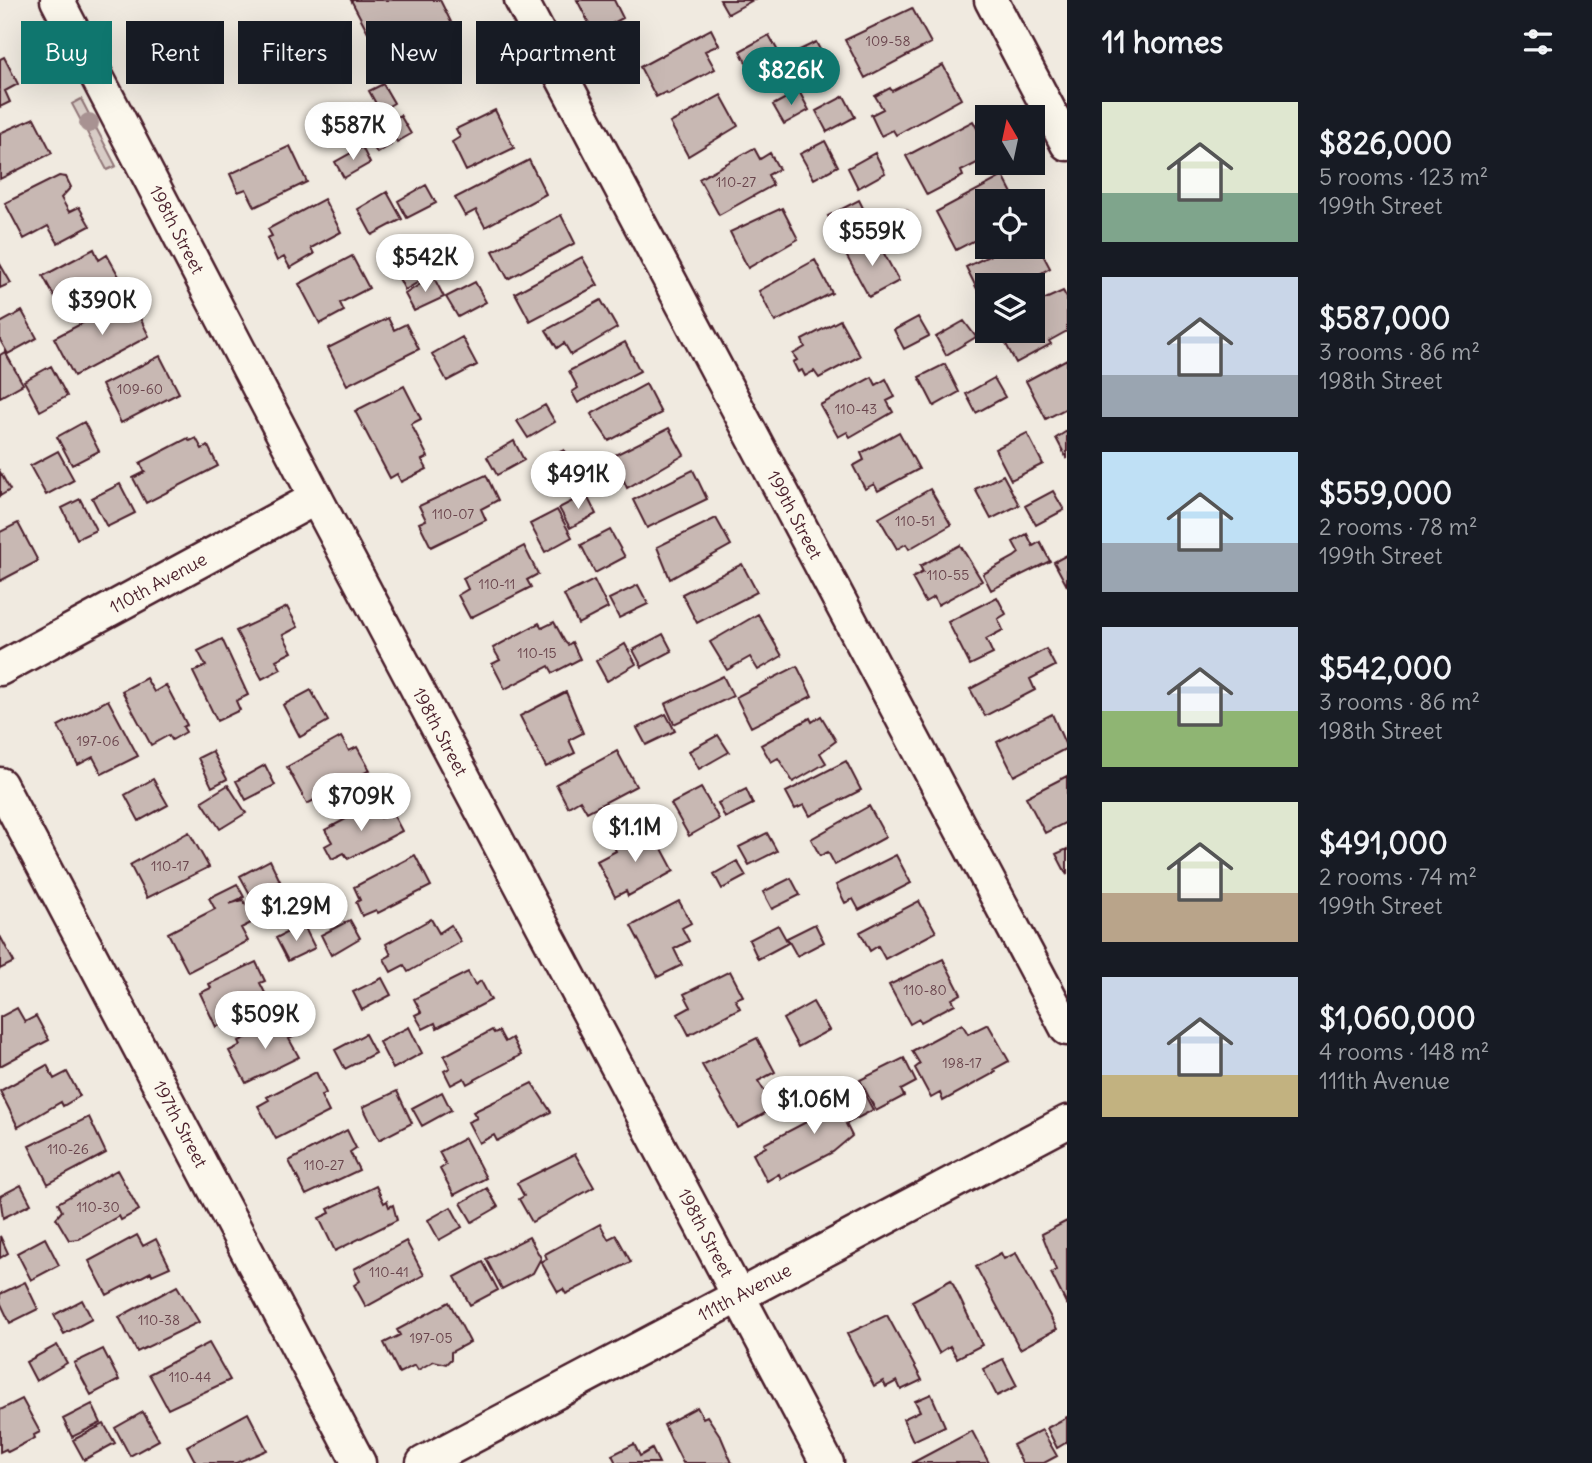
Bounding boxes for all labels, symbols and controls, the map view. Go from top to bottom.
chip: Buy [21,21,112,84]
chip: Rent [126,21,224,84]
chip: Filters [238,21,352,84]
chip: New [366,21,462,84]
chip: Apartment [476,21,640,84]
text: 11 homes [1102,23,1223,61]
icon: filters [1519,23,1557,61]
house number: 109-58 [866,32,910,50]
pin: $826K [742,48,840,107]
text: $826K [758,55,824,84]
pin: $587K [304,102,402,162]
north arrow [975,105,1045,175]
map controls [975,105,1045,343]
text: $587K [321,110,385,139]
text: $826,000 [1319,124,1452,162]
icon: home [1158,130,1242,214]
text: 5 rooms · 123 m² [1319,162,1488,191]
house number: 110-27 [716,173,756,191]
street label: 198th Street [144,181,209,278]
button: locate [975,189,1045,259]
text: 199th Street [1319,191,1442,220]
pin: $559K [823,208,921,268]
text: $559K [839,216,905,245]
pin: $542K [376,234,474,294]
text: $542K [392,242,458,271]
button: layers [975,273,1045,343]
pin: $390K [53,278,151,337]
text: $390K [68,285,136,314]
text: $587,000 [1319,299,1450,337]
icon: home [1158,305,1242,389]
text: 3 rooms · 86 m² [1319,337,1480,366]
text: 198th Street [1319,366,1443,395]
house number: 109-60 [117,380,163,398]
house number: 110-43 [835,400,877,418]
pin: $491K [529,452,627,511]
text: $491K [547,459,609,488]
street label: 199th Street [762,467,828,563]
text: $559,000 [1319,474,1452,512]
icon: home [1158,480,1242,564]
house number: 110-07 [432,505,474,523]
house number: 110-51 [895,512,935,530]
text: 2 rooms · 78 m² [1319,512,1478,541]
text: 199th Street [1319,541,1442,570]
street label: 110th Avenue [105,547,211,619]
house number: 110-55 [927,566,969,584]
house number: 110-11 [479,575,515,593]
house number: 110-15 [517,644,557,662]
text: $542,000 [1319,649,1452,687]
icon: home [1158,655,1242,739]
street label: 198th Street [408,684,473,780]
text: 3 rooms · 86 m² [1319,687,1480,716]
text: 198th Street [1319,716,1443,745]
house number: 197-06 [76,732,120,750]
pin: $709K [312,774,410,833]
text: $709K [328,781,394,810]
pin: $1.1M [586,804,684,864]
text: $1.1M [608,812,662,841]
text: $491,000 [1319,824,1448,862]
icon: home [1158,830,1242,914]
house number: 110-17 [151,857,189,875]
text: 2 rooms · 74 m² [1319,862,1477,891]
pin: $1.29M [239,884,353,943]
text: $1.29M [261,891,331,920]
text: 199th Street [1319,891,1442,920]
house number: 110-80 [903,981,947,999]
pin: $509K [216,992,314,1051]
text: $509K [231,999,299,1028]
text: $1,060,000 [1319,999,1476,1037]
icon: home [1158,1005,1242,1089]
text: 4 rooms · 148 m² [1319,1037,1489,1066]
house number: 198-17 [942,1054,982,1072]
text: 111th Avenue [1319,1066,1450,1095]
pin: $1.06M [757,1076,871,1136]
street label: 197th Street [148,1077,213,1172]
text: $1.06M [777,1084,851,1113]
house number: 110-26 [47,1140,89,1158]
house number: 110-27 [304,1156,344,1174]
street label: 198th Street [673,1185,738,1281]
house number: 110-30 [76,1198,120,1216]
street label: 111th Avenue [694,1258,795,1326]
house number: 110-41 [369,1263,409,1281]
house number: 110-38 [138,1311,180,1329]
house number: 197-05 [409,1329,453,1347]
house number: 110-44 [169,1368,211,1386]

